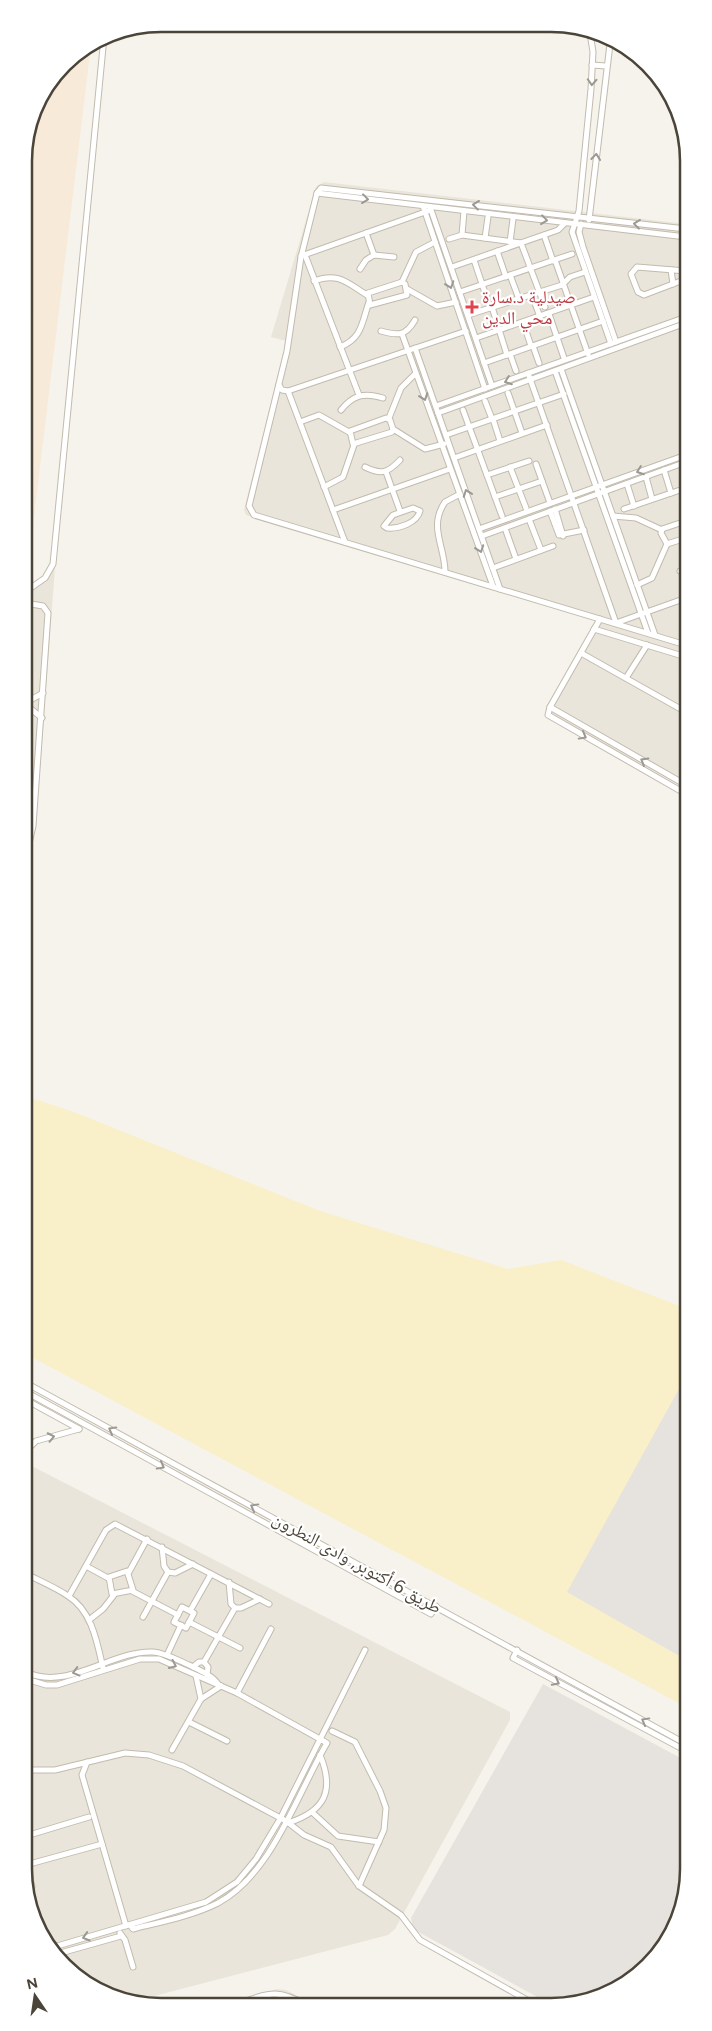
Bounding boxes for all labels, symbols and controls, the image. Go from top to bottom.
one-way arrow [586,78,597,86]
one-way arrow [590,153,601,161]
one-way arrow [362,193,370,204]
one-way arrow [472,200,480,211]
one-way arrow [540,214,548,225]
one-way arrow [633,219,641,230]
one-way arrow [444,280,454,289]
place label: صيدلية د.سارة محي الدين [482,286,576,333]
marker: صيدلية د.سارة محي الدين [466,301,478,313]
one-way arrow [504,375,513,385]
one-way arrow [418,392,428,400]
one-way arrow [636,466,645,476]
one-way arrow [462,490,472,498]
one-way arrow [474,544,484,553]
one-way arrow [577,729,586,739]
one-way arrow [640,757,649,767]
one-way arrow [108,1426,117,1436]
one-way arrow [46,1433,55,1443]
one-way arrow [156,1459,165,1469]
one-way arrow [251,1503,260,1513]
street label: طريق 6 أكتوبر, وادى النطرون [269,1507,445,1619]
one-way arrow [168,1659,177,1669]
one-way arrow [72,1667,80,1677]
one-way arrow [551,1676,560,1686]
one-way arrow [641,1717,650,1727]
one-way arrow [83,1932,91,1942]
north arrow [10,1971,60,2021]
text: N [25,1974,39,1993]

